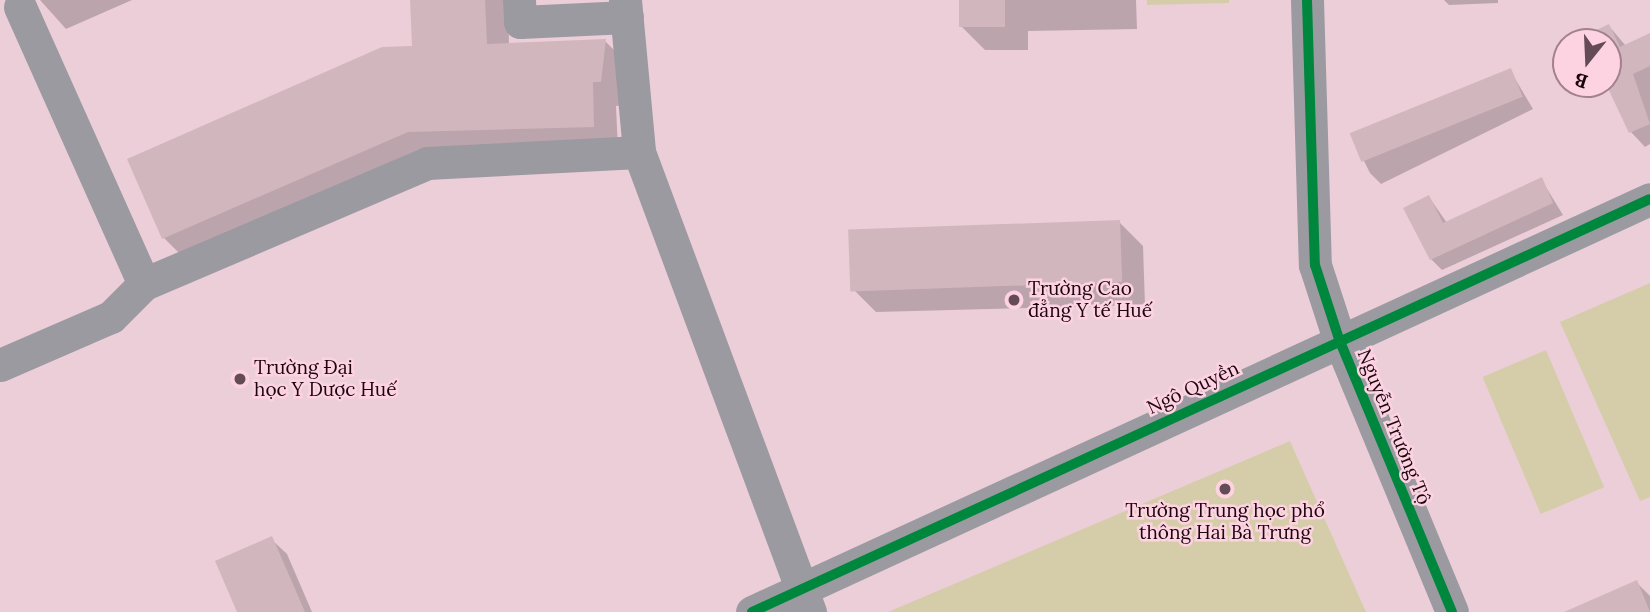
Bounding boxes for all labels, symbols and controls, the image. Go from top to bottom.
north arrow [1552,28,1622,98]
text: B [1571,68,1591,94]
place label: Trường Cao đẳng Y tế Huế [1028,278,1152,322]
marker: Trường Cao đẳng Y tế Huế [1006,292,1022,308]
street label: Nguyễn Trường Tộ [1352,346,1436,508]
place label: Trường Đại học Y Dược Huế [254,357,396,401]
street label: Ngô Quyền [1143,357,1243,419]
marker: Trường Đại học Y Dược Huế [232,371,248,387]
marker: Trường Trung học phổ thông Hai Bà Trưng [1217,481,1233,497]
place label: Trường Trung học phổ thông Hai Bà Trưng [1125,500,1325,544]

